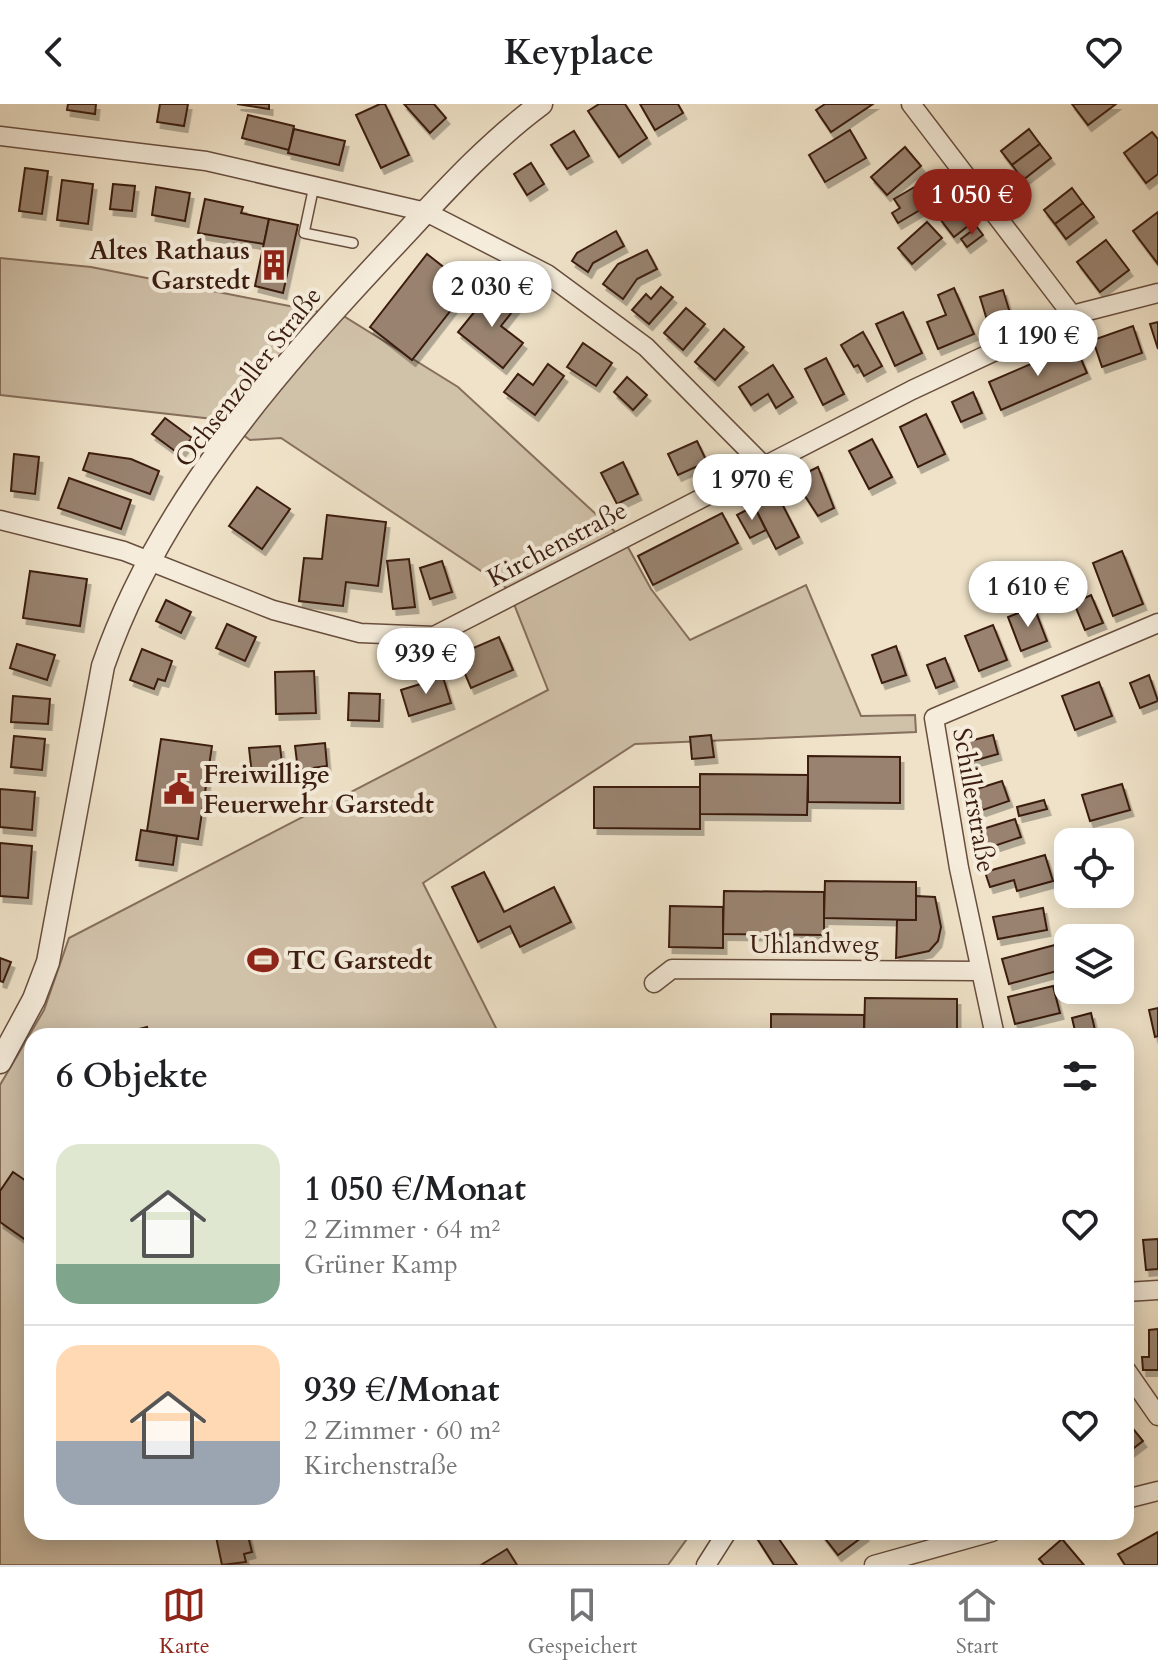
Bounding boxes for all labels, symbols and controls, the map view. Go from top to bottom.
text: Keyplace [504,28,654,77]
icon: back [32,30,76,74]
icon: heart [1082,30,1126,74]
pin: 1 050 € [898,169,1046,237]
text: 1 050 € [931,177,1013,212]
place label: Altes Rathaus Garstedt [89,233,250,298]
building icon: Altes Rathaus Garstedt [257,248,291,282]
pin: 2 030 € [418,261,566,329]
text: 2 030 € [451,269,533,304]
street label: Ochsenzoller Straße [166,279,330,475]
pin: 1 190 € [964,310,1112,378]
text: 1 190 € [997,318,1079,353]
pin: 1 970 € [678,454,826,522]
text: 1 970 € [711,462,793,497]
street label: Kirchenstraße [481,492,633,596]
pin: 1 610 € [954,561,1102,629]
text: 1 610 € [987,569,1069,604]
pin: 939 € [370,628,482,696]
text: 939 € [395,636,457,671]
street label: Schillerstraße [944,725,1004,875]
place label: Freiwillige Feuerwehr Garstedt [203,757,434,822]
public building icon: Freiwillige Feuerwehr Garstedt [162,772,196,806]
map controls [1054,828,1134,1004]
button: locate [1054,828,1134,908]
button: layers [1054,924,1134,1004]
street label: Uhlandweg [749,927,879,962]
sports icon: TC Garstedt [246,943,280,977]
place label: TC Garstedt [287,943,432,978]
text: 6 Objekte [56,1053,208,1099]
icon: filters [1058,1054,1102,1098]
text: 1 050 €/Monat [304,1166,526,1212]
icon: home [120,1176,216,1272]
icon: heart [1058,1202,1102,1246]
text: 2 Zimmer · 64 m² [304,1212,500,1247]
text: Grüner Kamp [304,1247,458,1282]
text: 939 €/Monat [304,1367,499,1413]
icon: home [120,1377,216,1473]
icon: heart [1058,1403,1102,1447]
text: 2 Zimmer · 60 m² [304,1413,500,1448]
text: Kirchenstraße [304,1448,458,1483]
tab: Karte [159,1583,210,1661]
tab: Gespeichert [528,1583,637,1661]
tab: Start [955,1583,999,1661]

